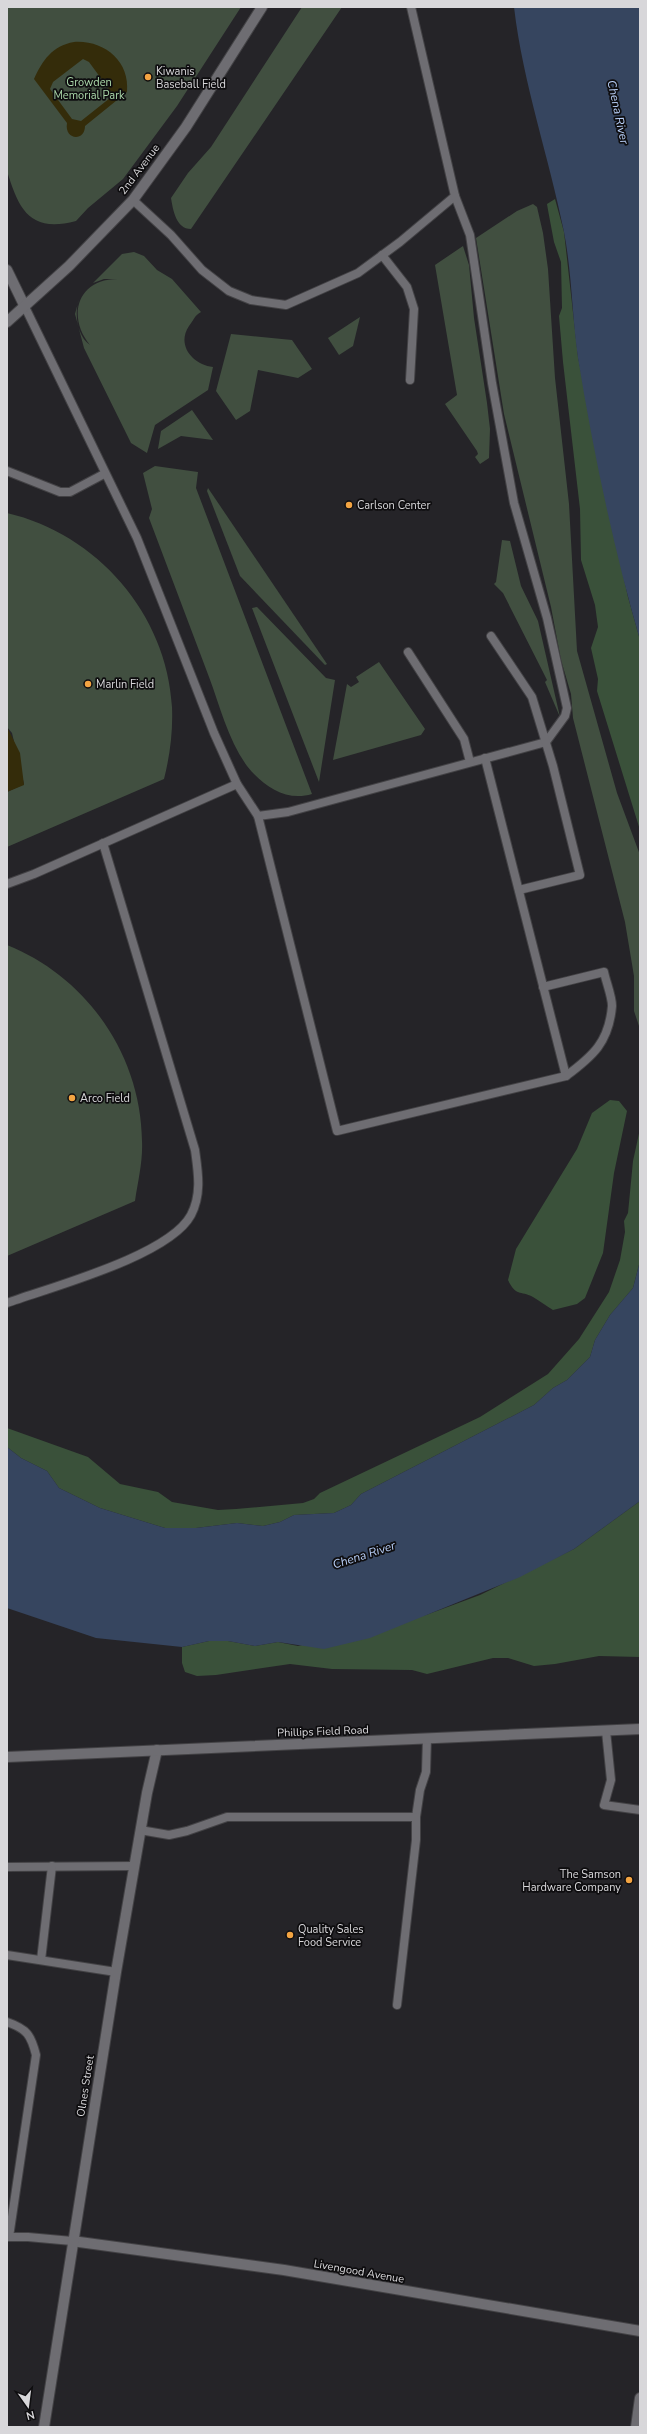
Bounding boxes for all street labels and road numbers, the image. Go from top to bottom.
street label: 2nd Avenue [115,141,163,198]
street label: Phillips Field Road [277,1722,369,1741]
street label: Olnes Street [73,2054,98,2118]
street label: Livengood Avenue [313,2256,405,2287]

